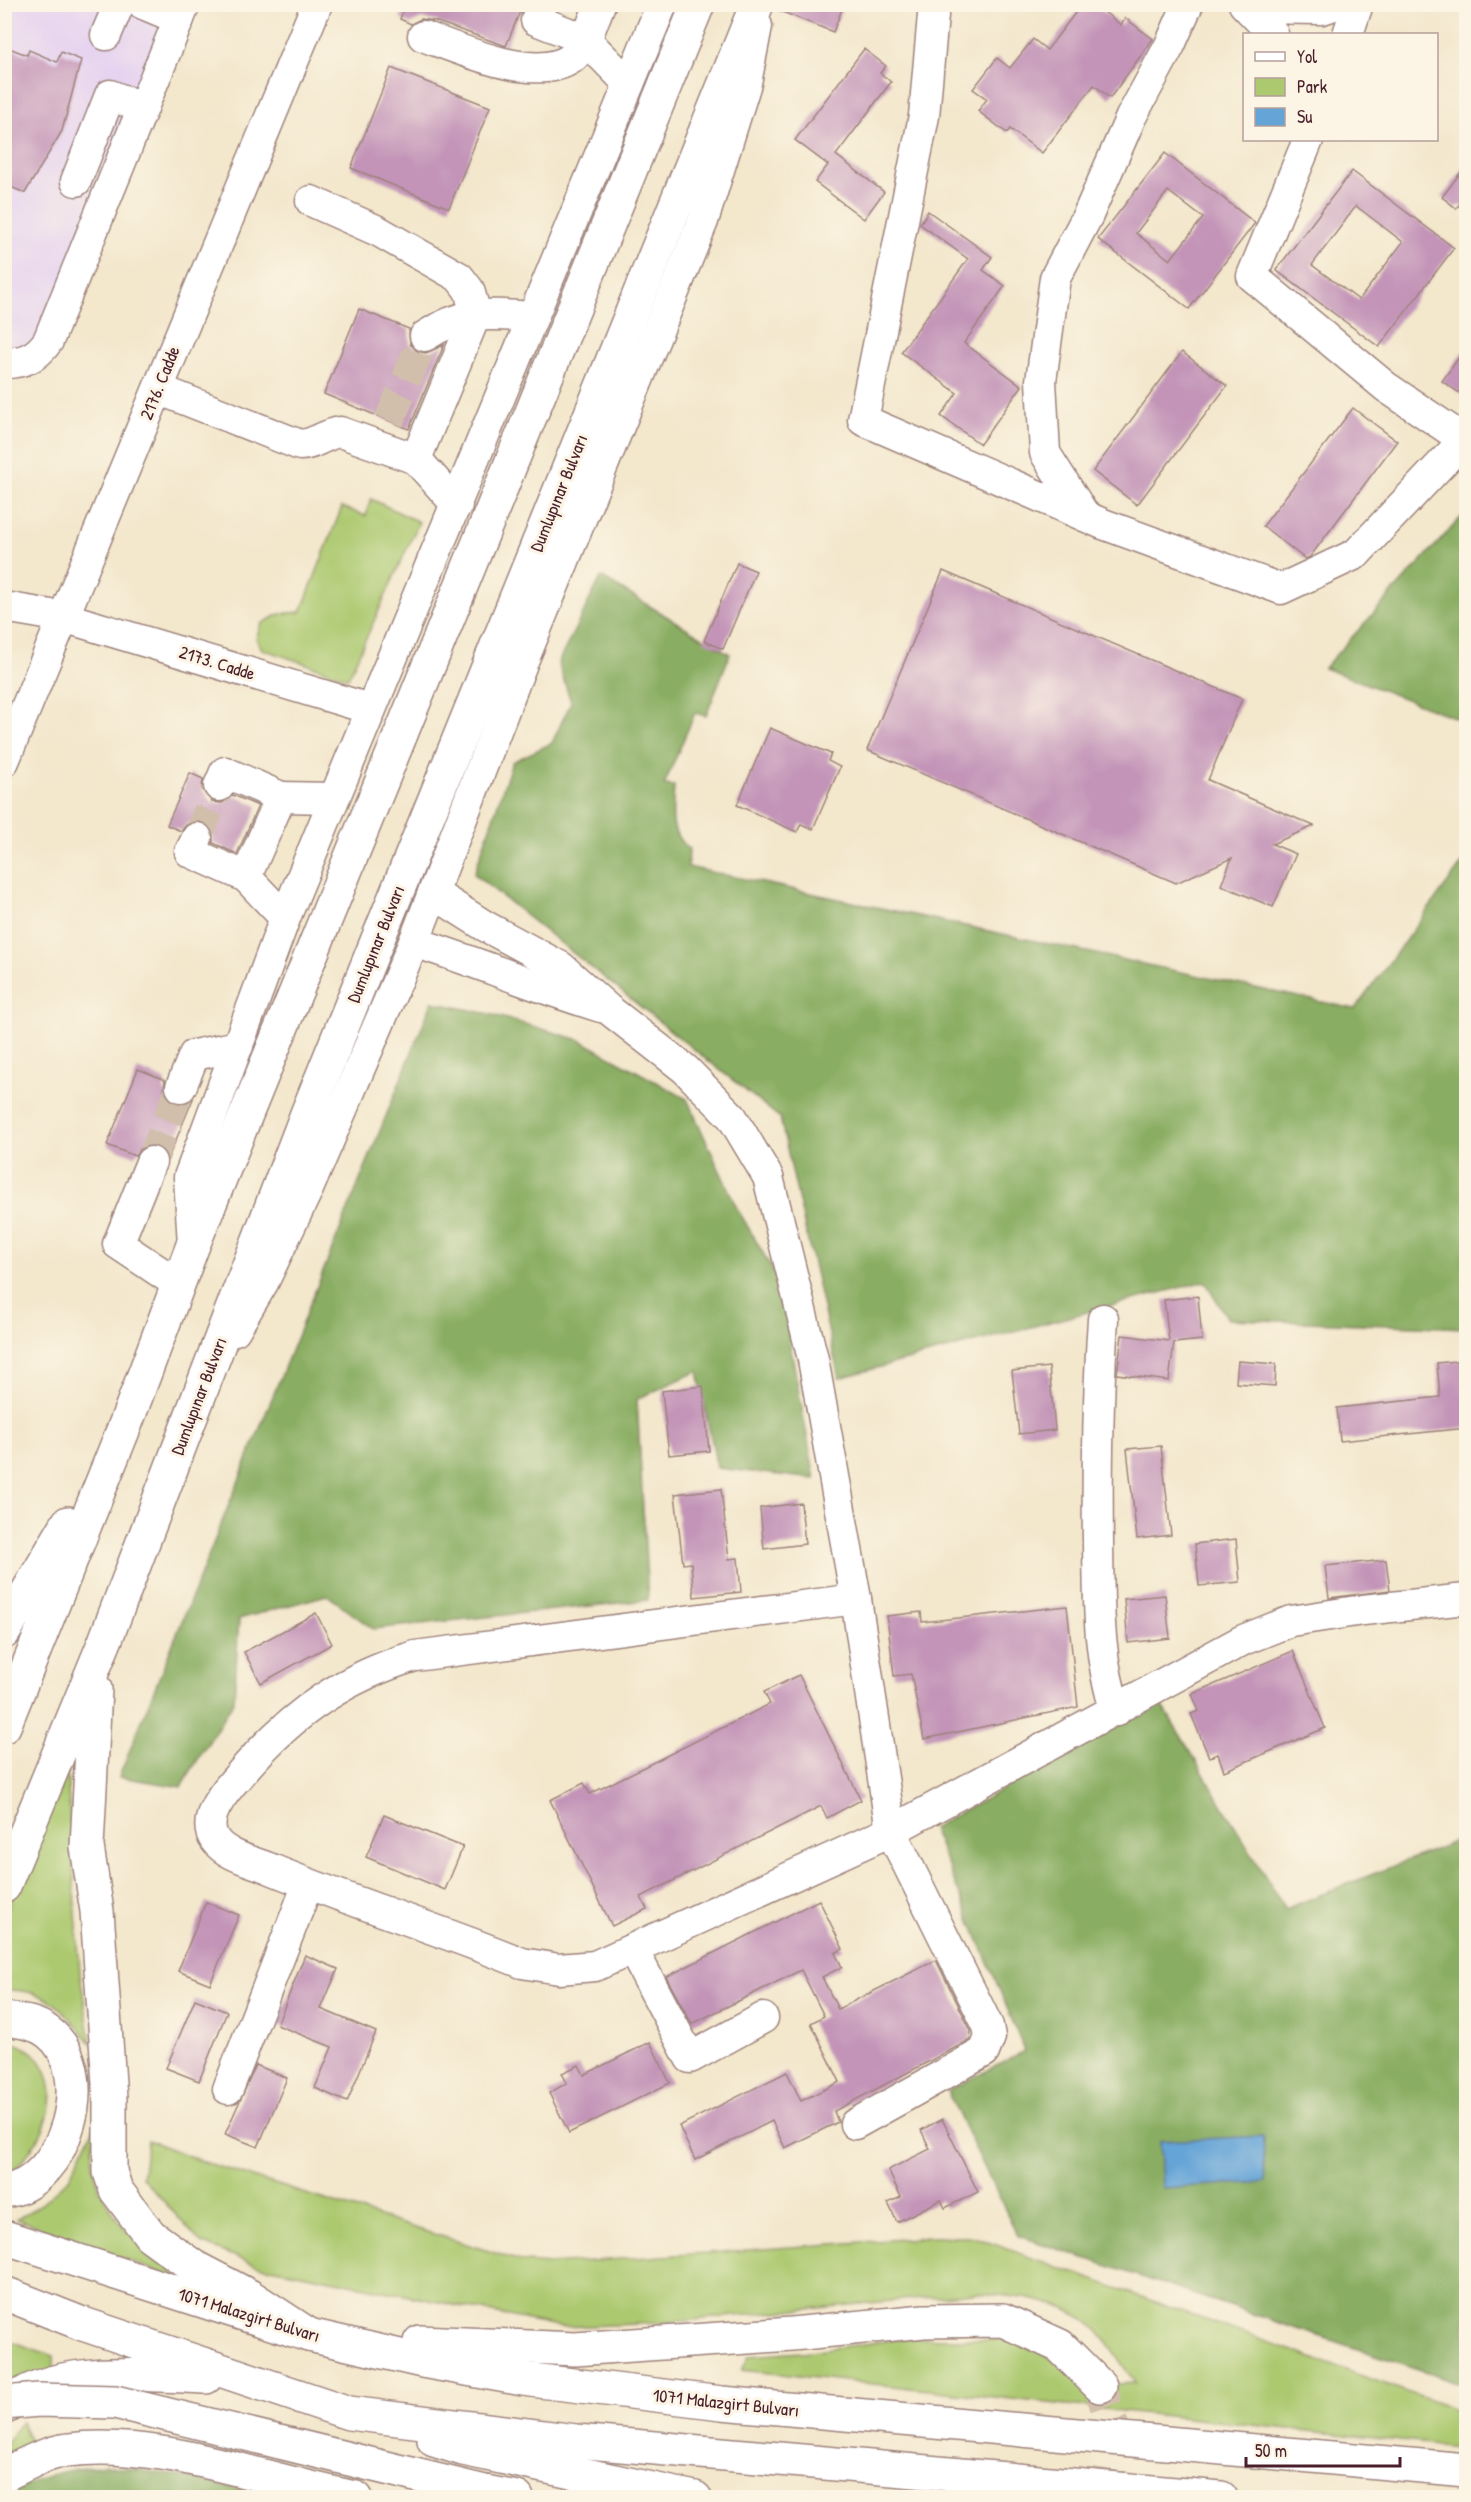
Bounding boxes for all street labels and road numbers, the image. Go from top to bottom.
street label: 2176. Cadde [133,342,186,423]
street label: Dumlupınar Bulvarı [524,430,593,555]
street label: 2173. Cadde [176,639,258,686]
street label: Dumlupınar Bulvarı [341,881,410,1006]
street label: Dumlupınar Bulvarı [165,1333,232,1458]
street label: 1071 Malazgirt Bulvarı [175,2281,323,2348]
street label: 1071 Malazgirt Bulvarı [652,2382,801,2423]

